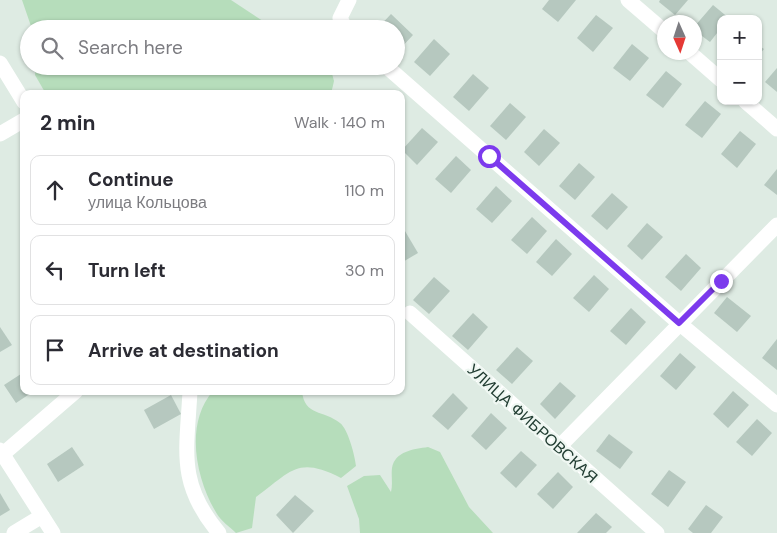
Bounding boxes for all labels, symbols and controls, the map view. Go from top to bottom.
north arrow [657,15,702,60]
map controls [717,15,762,105]
button: + [717,15,762,60]
search box [20,20,405,75]
icon: search [38,34,66,62]
text: Search here [78,35,183,60]
button: − [717,60,762,105]
text: 2 min [40,109,96,137]
text: Walk · 140 m [294,112,385,133]
route start [478,145,501,168]
text: Continue [88,167,174,192]
icon: ahead [41,176,69,204]
text: 110 m [345,180,384,201]
text: улица Кольцова [88,192,207,213]
icon: left [41,256,69,284]
text: Turn left [88,258,166,283]
text: 30 m [345,260,384,281]
route end [710,270,733,293]
icon: arrive [41,336,69,364]
text: Arrive at destination [88,338,279,363]
street label: УЛИЦА ФИБРОВСКАЯ [463,359,602,488]

